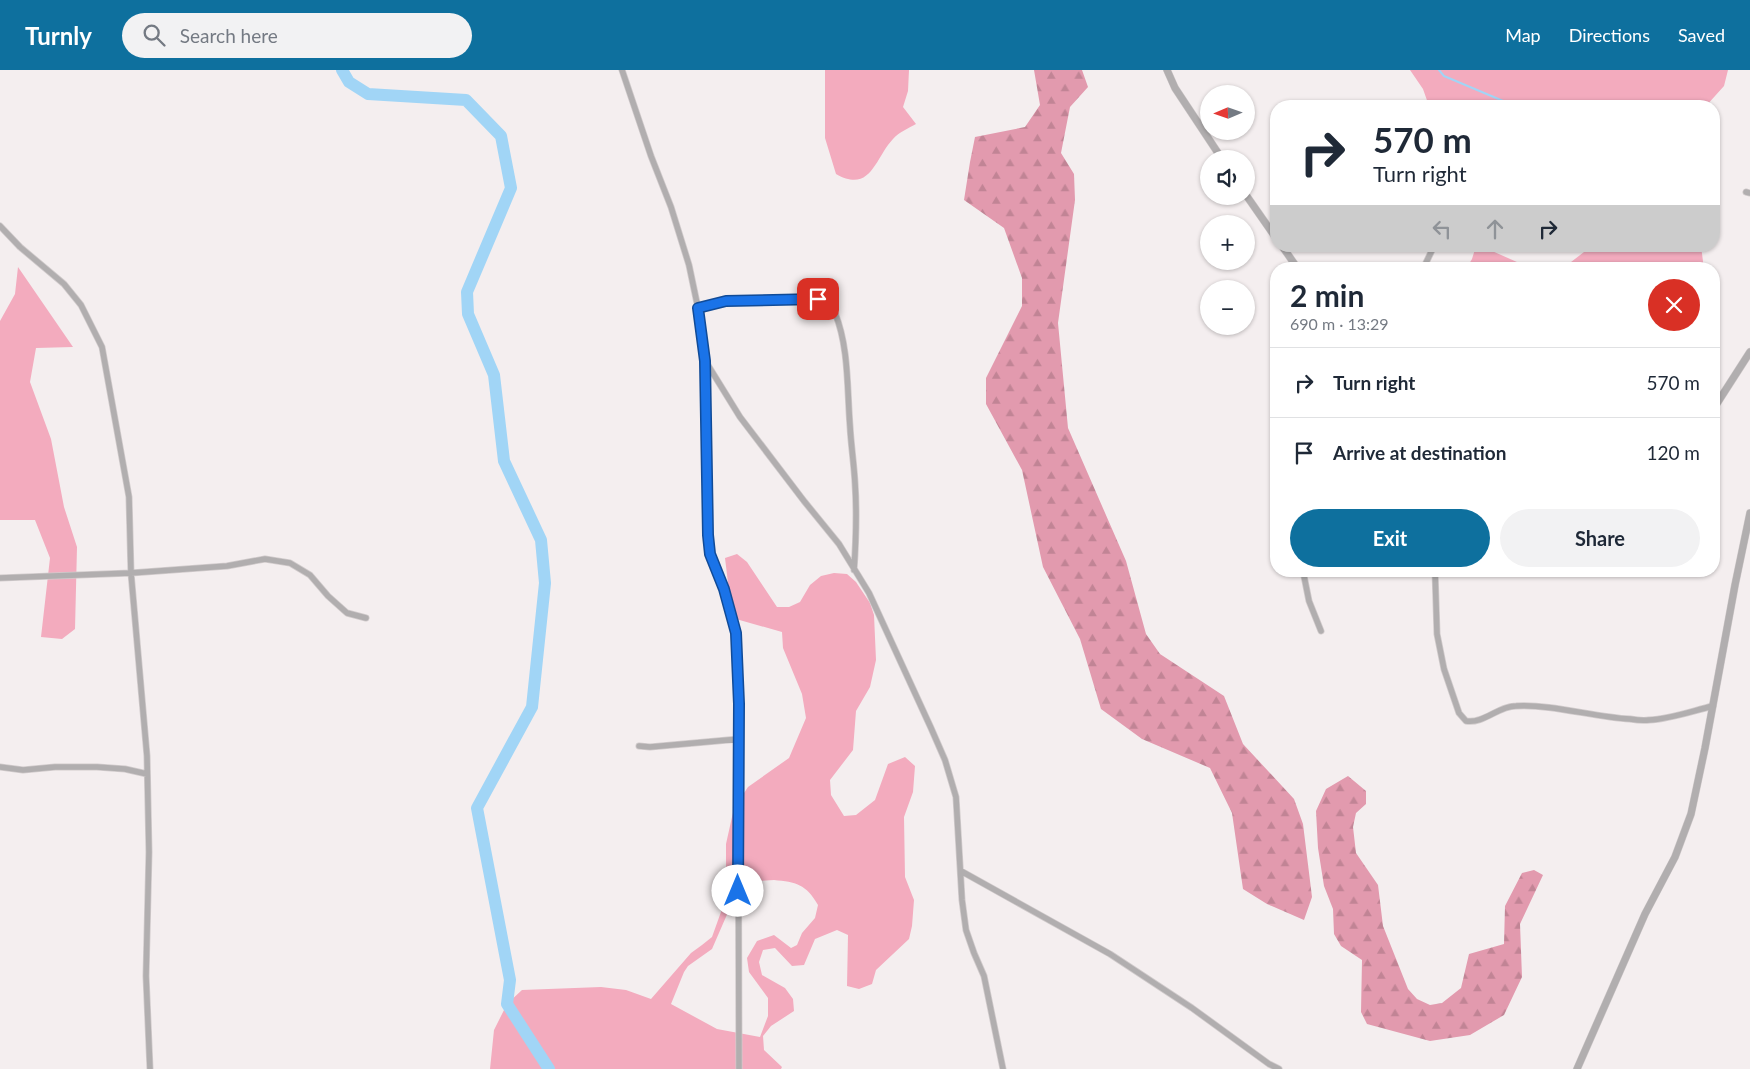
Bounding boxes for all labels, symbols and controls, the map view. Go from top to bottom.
search box [122,13,472,58]
text: Turnly [25,21,92,50]
icon: search [140,21,168,49]
text: Search here [180,24,278,47]
text: Map [1505,24,1541,46]
text: Directions [1569,24,1650,46]
text: Saved [1678,24,1725,46]
north arrow [1200,85,1255,140]
map controls [1200,85,1255,335]
text: 570 m [1373,118,1472,160]
icon: right [1290,120,1355,185]
button: sound [1200,150,1255,205]
text: Turn right [1373,160,1467,187]
button: + [1200,215,1255,270]
icon: left [1428,215,1456,243]
icon: ahead [1481,215,1509,243]
icon: right [1534,215,1562,243]
text: 2 min [1290,277,1364,313]
pin [797,278,839,320]
button: close [1648,279,1700,331]
button: − [1200,280,1255,335]
icon: arrive [804,285,832,313]
text: 690 m · 13:29 [1290,314,1389,333]
icon: right [1290,369,1318,397]
text: Turn right [1333,371,1415,394]
text: 570 m [1646,371,1700,394]
icon: arrive [1290,439,1318,467]
text: Arrive at destination [1333,441,1506,464]
text: 120 m [1646,441,1700,464]
button: Exit [1290,509,1490,567]
button: Share [1500,509,1700,567]
position arrow [711,864,763,916]

